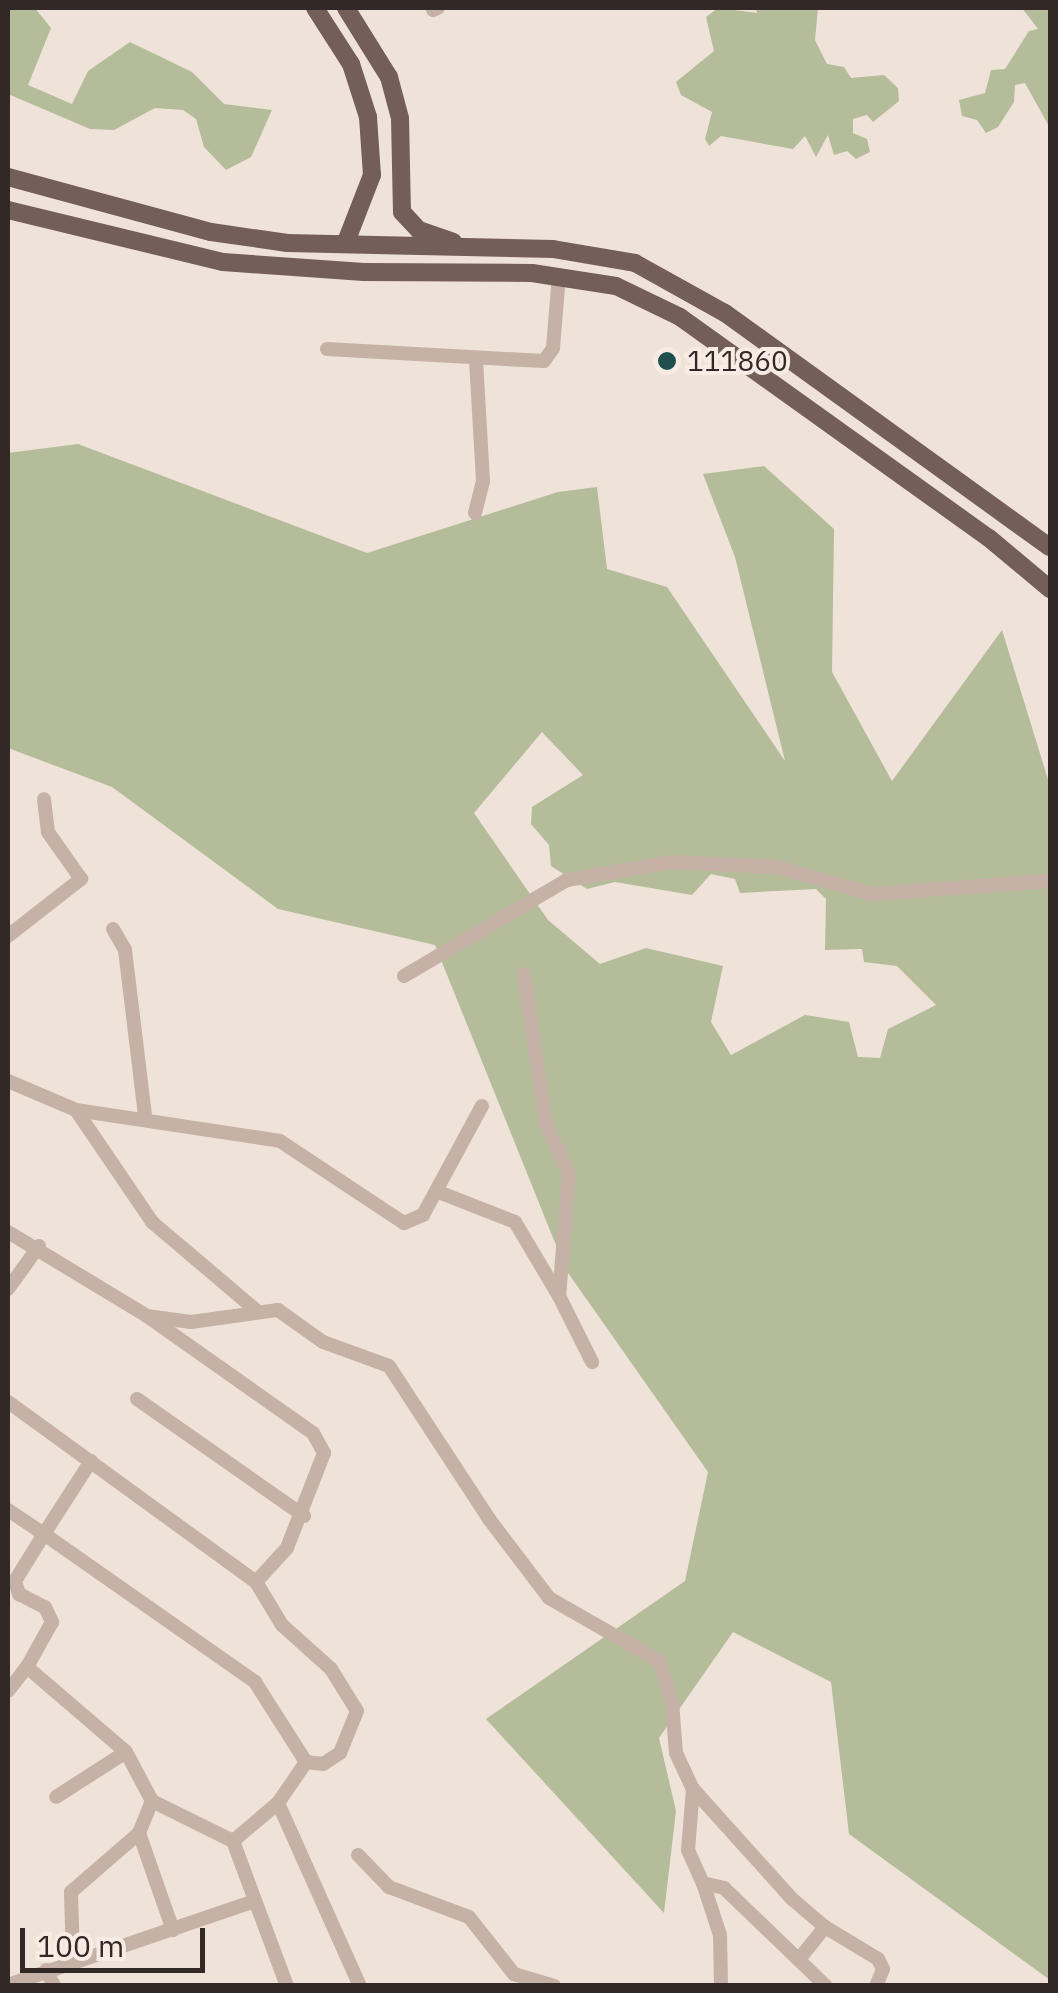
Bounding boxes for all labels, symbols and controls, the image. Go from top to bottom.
place label: 111860 [687,344,788,378]
marker: 111860 [656,350,678,372]
scale bar [25,1908,210,1970]
text: 100 m [37,1926,124,1965]

